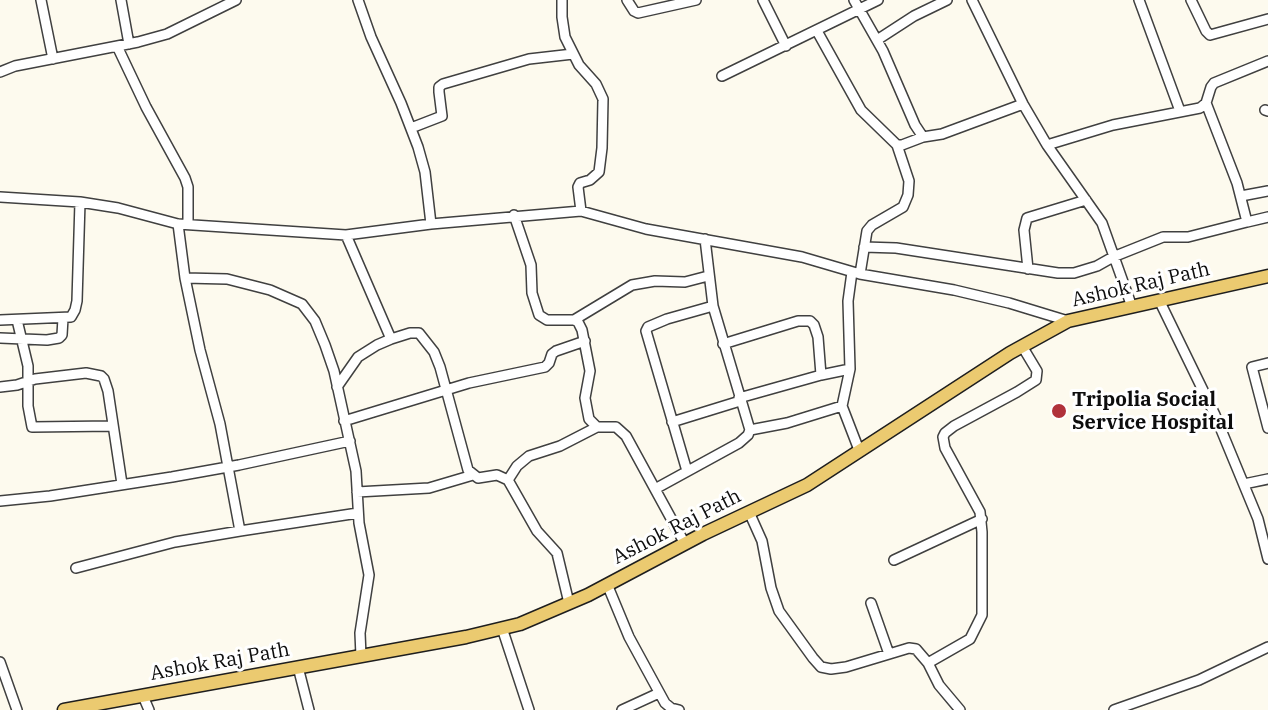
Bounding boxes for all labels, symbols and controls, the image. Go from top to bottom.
street label: Ashok Raj Path [1070,257,1212,313]
place label: Tripolia Social Service Hospital [1072,388,1234,435]
marker: Tripolia Social Service Hospital [1050,402,1068,420]
street label: Ashok Raj Path [609,484,745,570]
street label: Ashok Raj Path [148,638,292,686]

